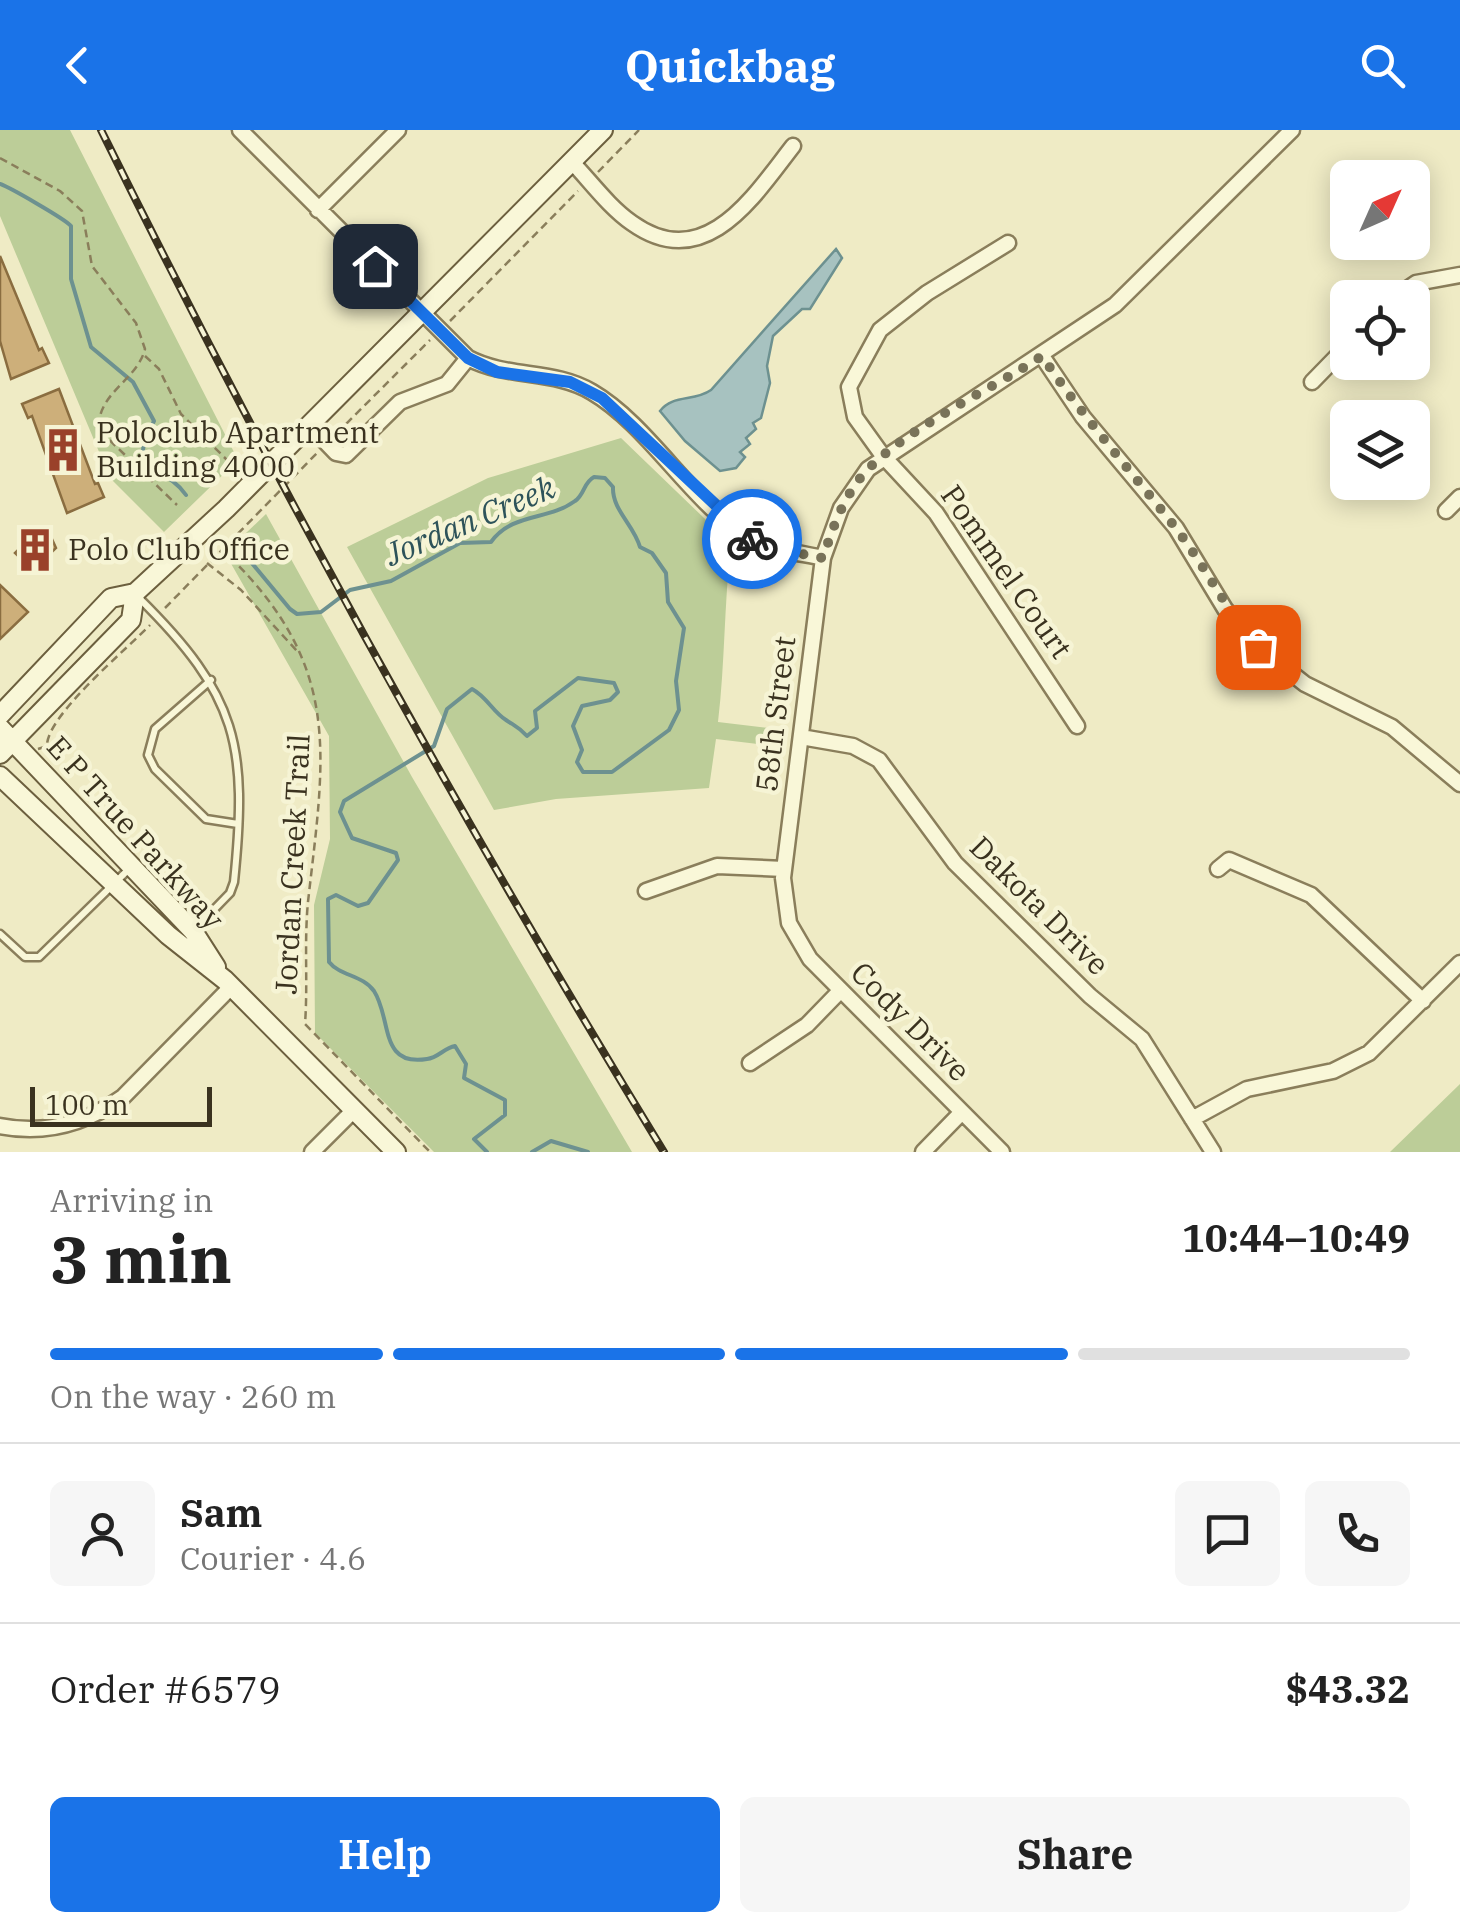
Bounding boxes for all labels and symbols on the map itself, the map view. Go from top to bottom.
north arrow [1330,160,1430,260]
pin [333,224,418,309]
place label: Poloclub Apartment Building 4000 [96,412,379,485]
building icon: Poloclub Apartment Building 4000 [39,426,87,474]
water label: Jordan Creek [377,465,561,575]
street label: Pommel Court [933,477,1081,666]
courier [702,489,802,589]
building icon: Polo Club Office [11,526,59,574]
place label: Polo Club Office [68,529,290,568]
pin [1216,605,1301,690]
street label: 58th Street [746,634,803,794]
street label: E P True Parkway [39,727,233,937]
street label: Jordan Creek Trail [265,733,318,995]
street label: Dakota Drive [962,827,1118,983]
street label: Cody Drive [843,953,979,1089]
scale bar [30,1082,212,1126]

